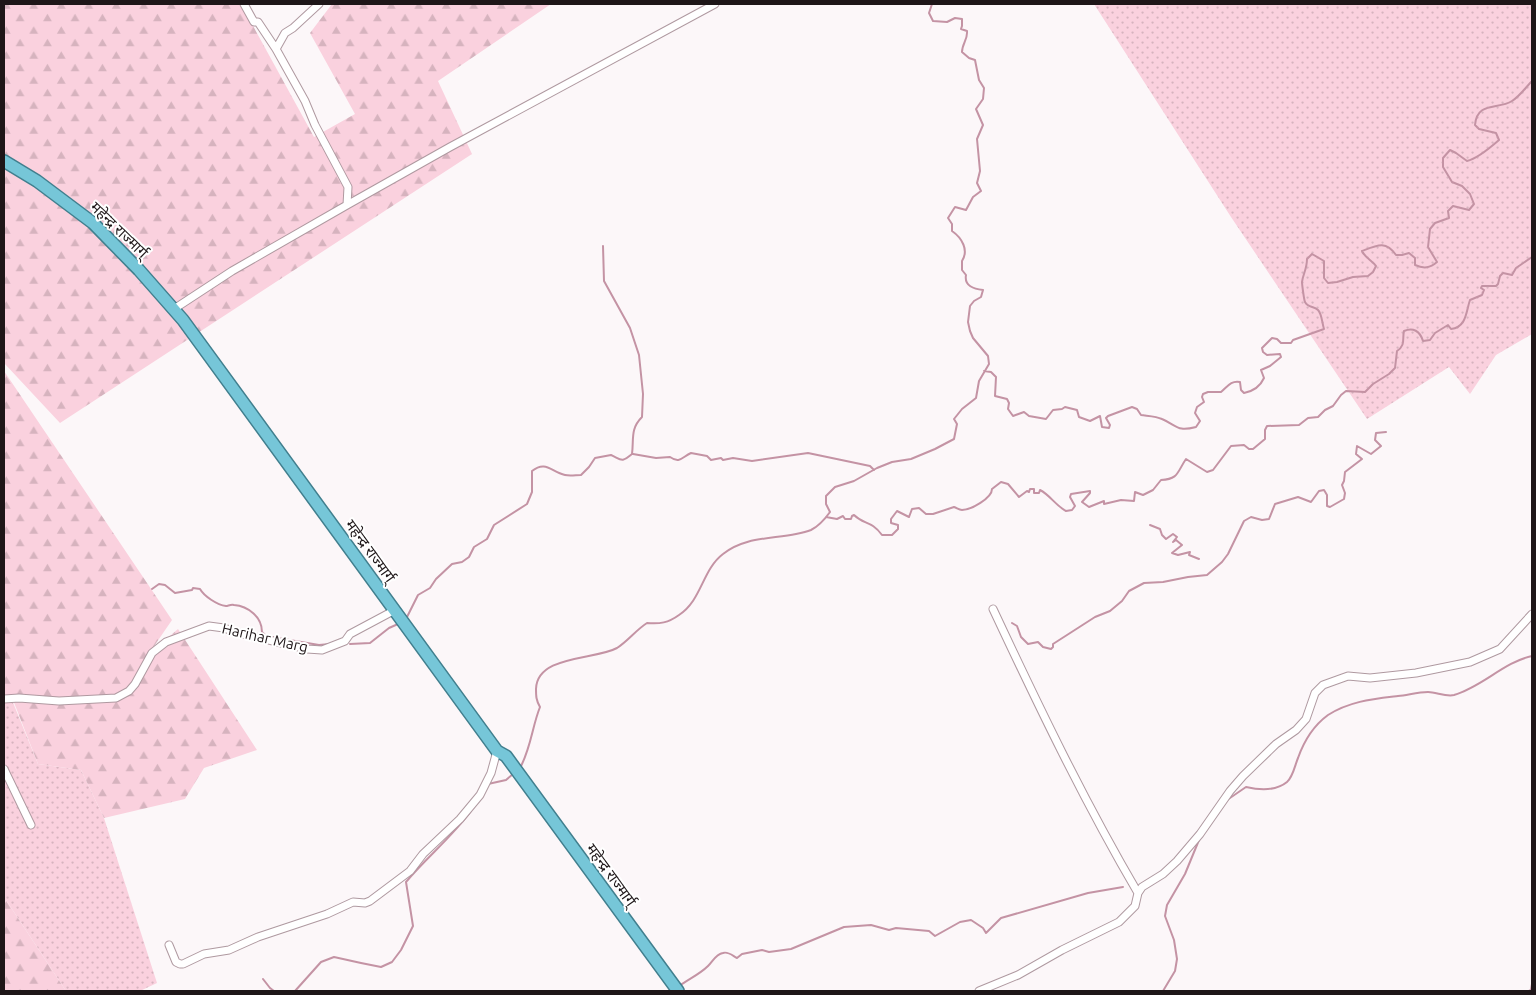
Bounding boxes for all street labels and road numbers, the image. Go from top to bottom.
street label: महेन्द्र राज्मार्ग् [86,198,153,264]
street label: महेन्द्र राज्मार्ग् [340,516,400,588]
street label: Harihar Marg [220,619,310,656]
street label: महेन्द्र राज्मार्ग् [581,840,641,912]

